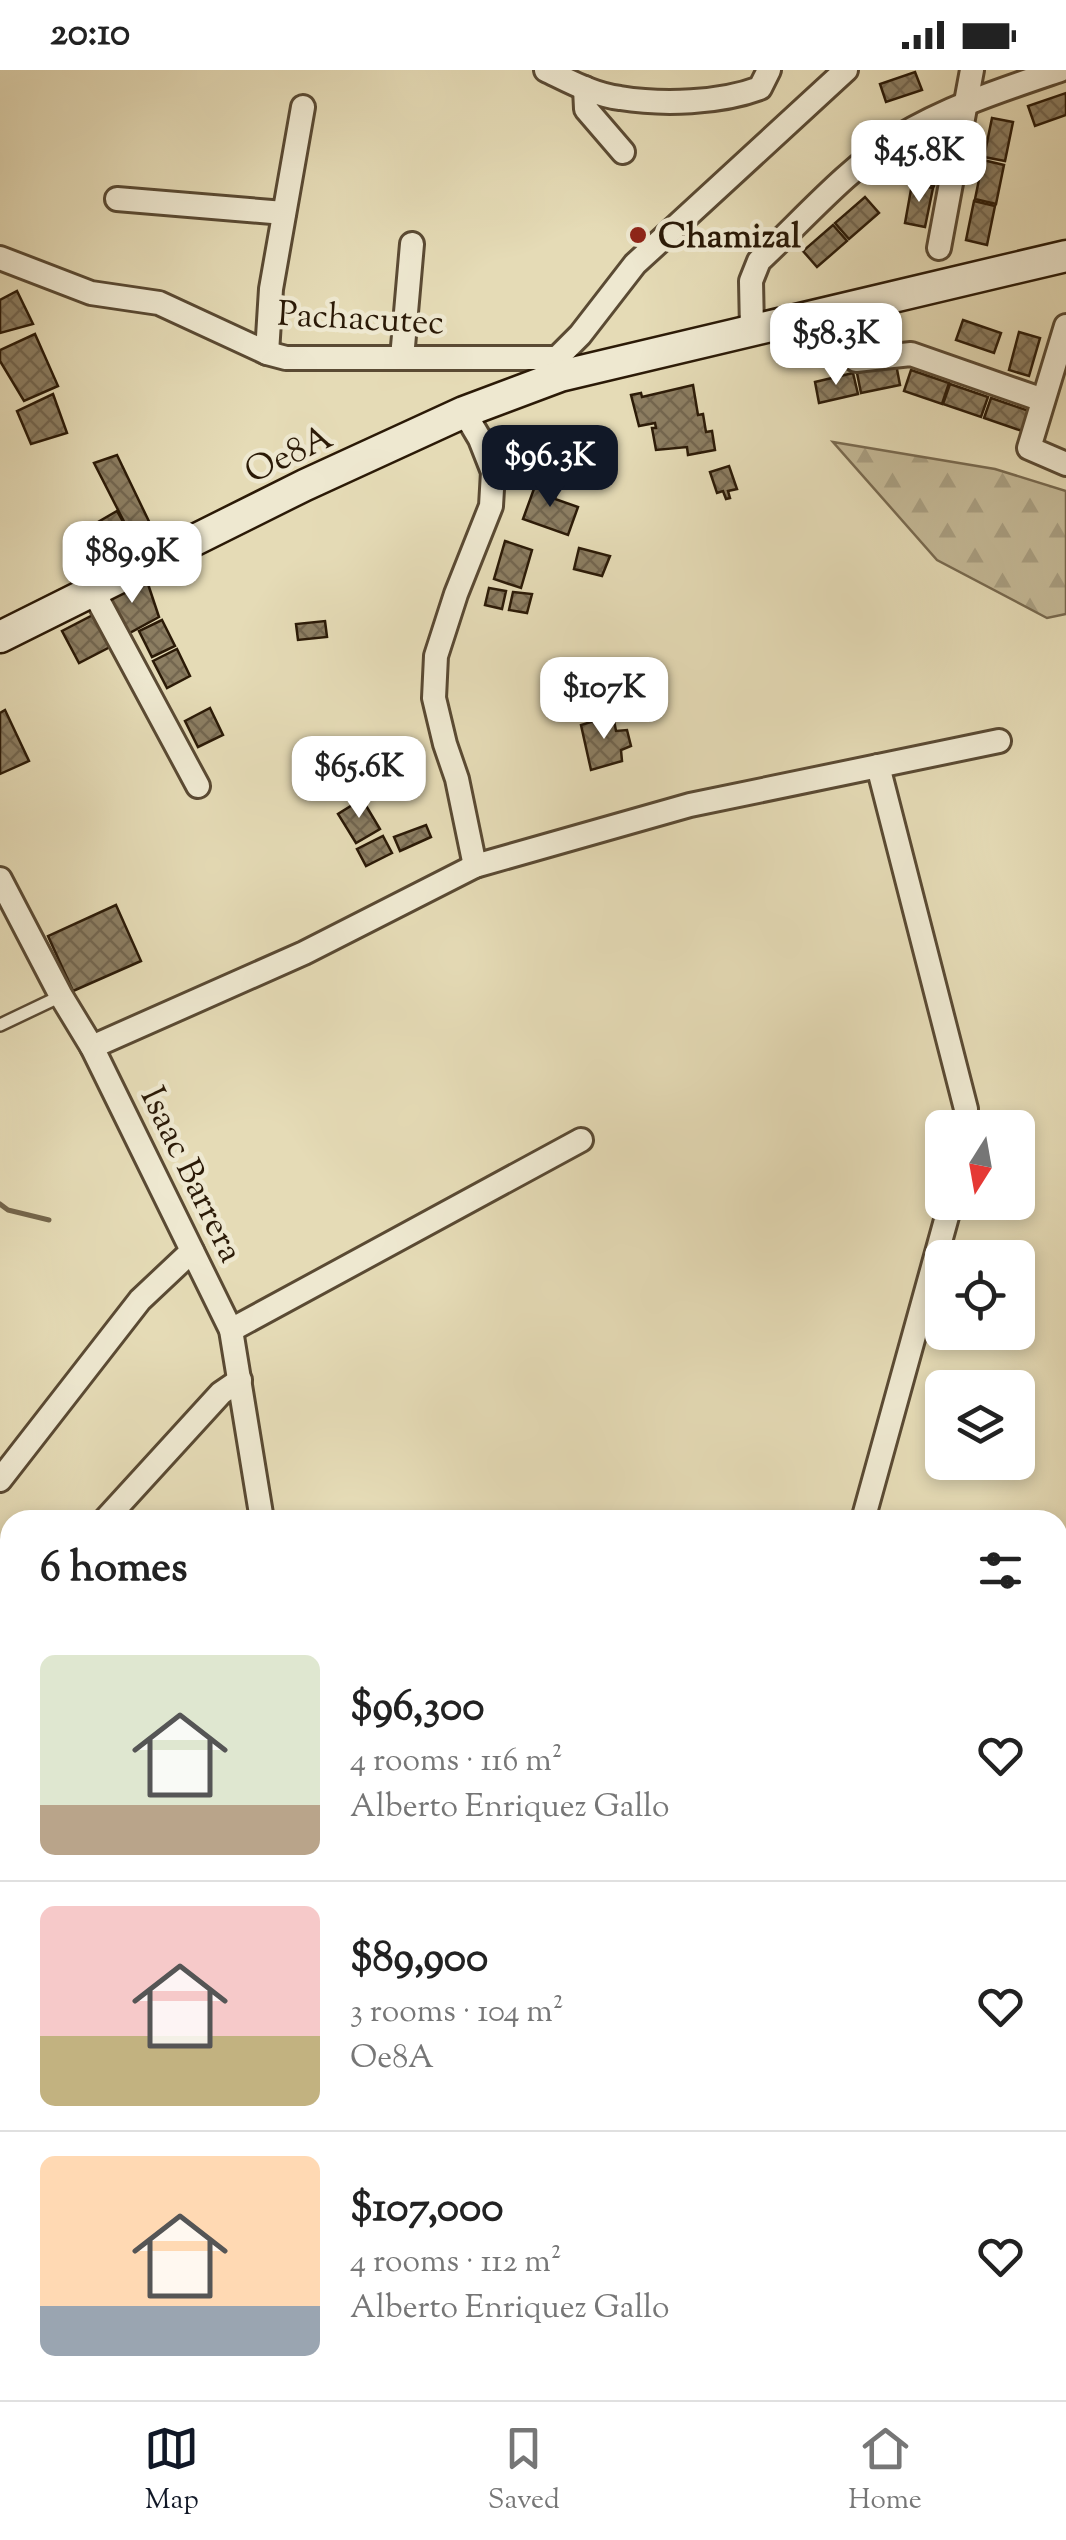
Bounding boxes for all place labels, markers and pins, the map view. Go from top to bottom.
pin: $45.8K [838,120,1000,205]
place label: Chamizal [658,213,801,264]
marker: Chamizal [627,224,649,246]
pin: $58.3K [755,303,917,388]
pin: $96.3K [469,425,631,510]
pin: $89.9K [51,521,213,606]
pin: $107K [534,657,674,742]
pin: $65.6K [278,736,440,821]

